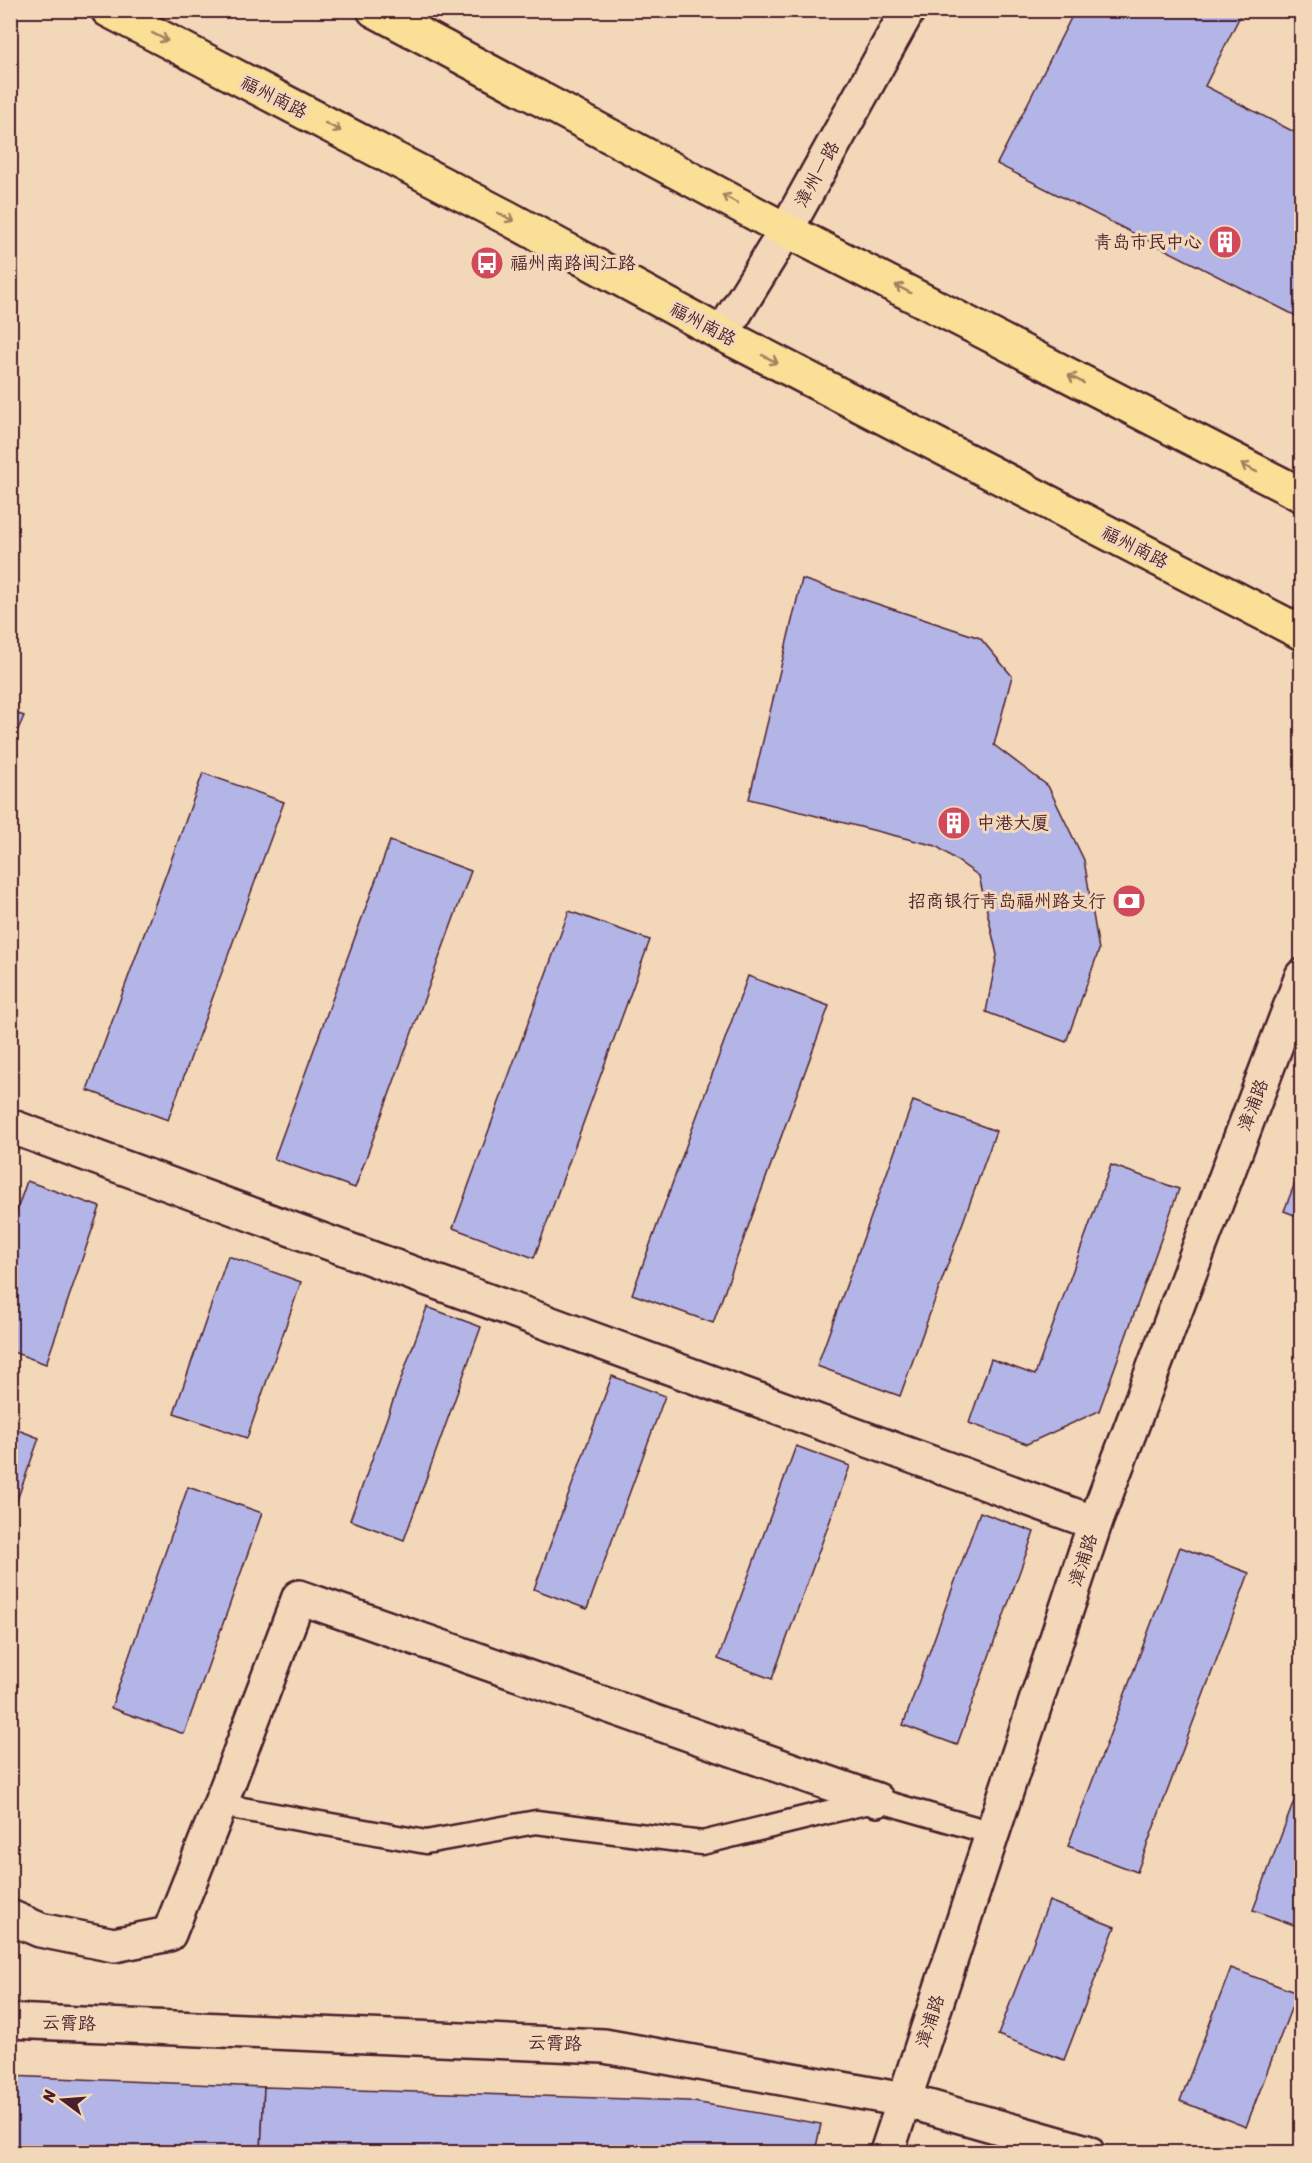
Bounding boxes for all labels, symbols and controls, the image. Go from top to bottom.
one-way arrow [150,32,168,44]
street label: 福州南路 [235,66,313,128]
one-way arrow [324,121,341,133]
street label: 漳州一路 [786,135,848,213]
one-way arrow [721,193,739,205]
one-way arrow [497,211,514,223]
building icon: 青岛市民中心 [1207,224,1243,260]
place label: 青岛市民中心 [1094,226,1202,258]
bus stop icon: 福州南路闽江路 [469,245,505,281]
place label: 福州南路闽江路 [510,247,636,279]
one-way arrow [894,283,912,295]
street label: 福州南路 [664,293,742,355]
one-way arrow [761,353,778,365]
one-way arrow [1067,372,1085,384]
one-way arrow [1241,462,1259,473]
street label: 福州南路 [1096,516,1174,578]
building icon: 中港大厦 [936,805,972,841]
place label: 中港大厦 [977,807,1049,839]
bank icon: 招商银行青岛福州路支行 [1111,883,1147,919]
place label: 招商银行青岛福州路支行 [908,885,1106,917]
street label: 漳浦路 [1228,1074,1278,1136]
street label: 漳浦路 [1059,1529,1107,1591]
street label: 漳浦路 [906,1990,954,2052]
street label: 云霄路 [41,2006,97,2040]
street label: 云霄路 [527,2026,583,2060]
north arrow [33,2070,93,2130]
text: N [33,2086,65,2106]

